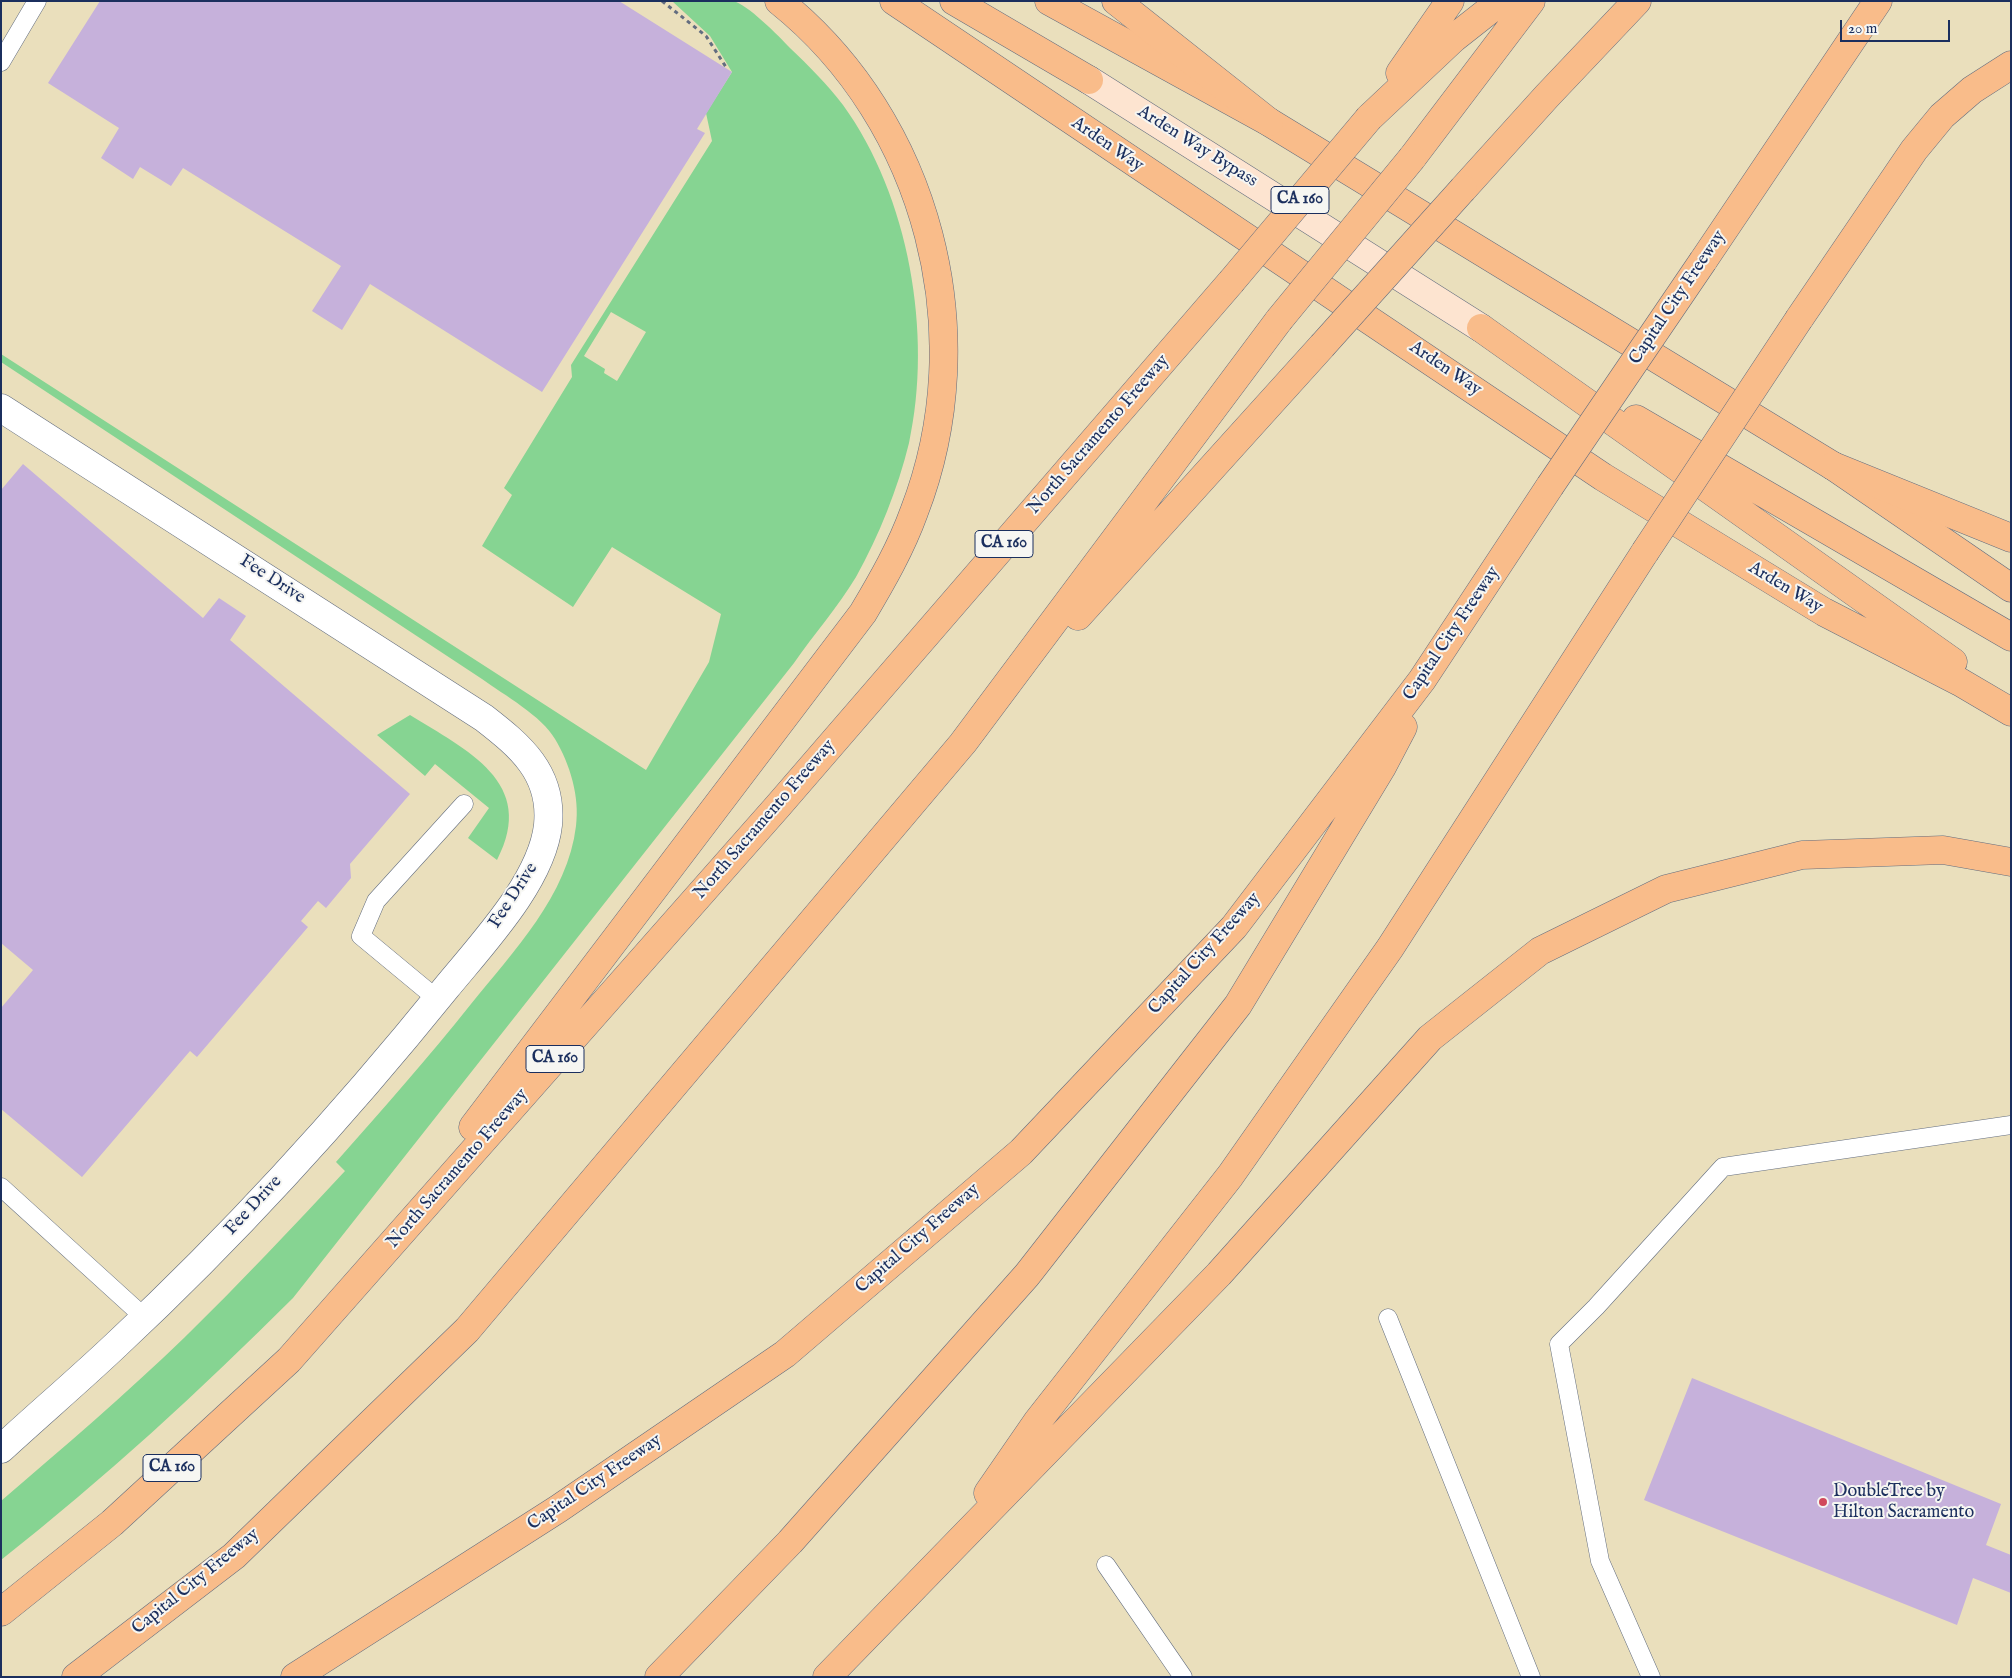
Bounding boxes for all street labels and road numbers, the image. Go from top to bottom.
street label: Arden Way Bypass [1133,101,1261,193]
street label: Arden Way [1067,113,1147,177]
road number: CA 160 [1271,186,1329,214]
street label: Capital City Freeway [1625,227,1731,369]
street label: Arden Way [1405,337,1485,401]
street label: North Sacramento Freeway [1024,351,1174,519]
road number: CA 160 [975,530,1033,558]
street label: Fee Drive [235,551,309,609]
street label: Arden Way [1744,557,1826,619]
street label: Capital City Freeway [1399,563,1505,705]
street label: North Sacramento Freeway [690,736,840,904]
street label: Fee Drive [485,859,543,933]
street label: Capital City Freeway [1144,888,1266,1020]
road number: CA 160 [526,1046,584,1072]
street label: North Sacramento Freeway [383,1085,533,1253]
street label: Fee Drive [221,1172,287,1240]
street label: Capital City Freeway [852,1179,984,1299]
street label: Capital City Freeway [524,1430,666,1536]
road number: CA 160 [143,1455,201,1482]
street label: Capital City Freeway [128,1524,264,1640]

